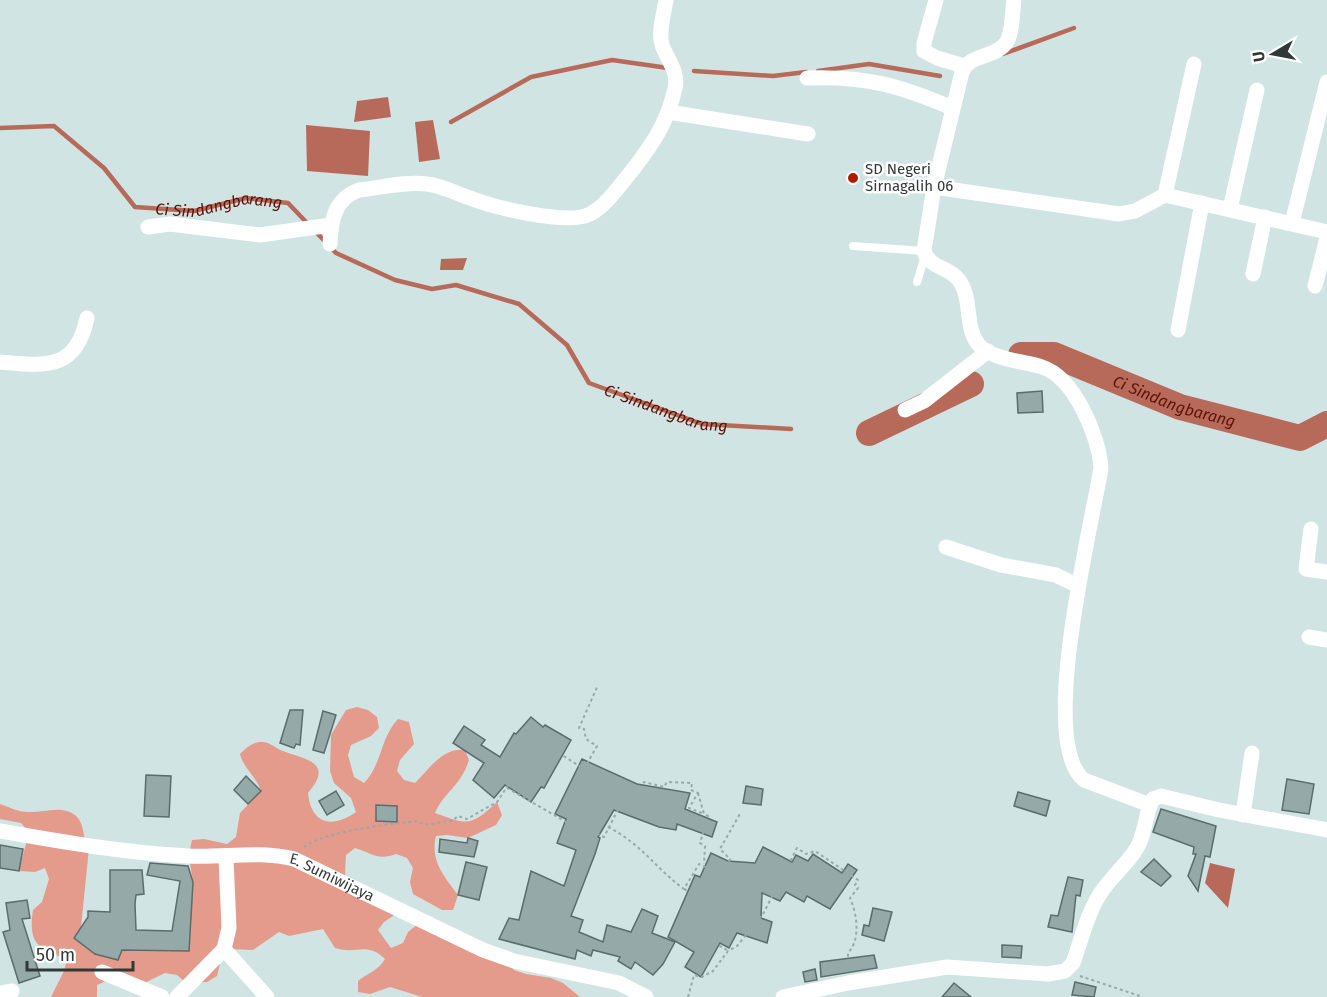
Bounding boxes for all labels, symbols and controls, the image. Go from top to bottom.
north arrow [1243,24,1303,84]
text: U [1248,50,1269,63]
place label: SD Negeri Sirnagalih 06 [865,160,953,195]
marker: SD Negeri Sirnagalih 06 [846,171,860,185]
water label: Ci Sindangbarang [155,188,283,221]
water label: Ci Sindangbarang [1110,371,1238,430]
water label: Ci Sindangbarang [602,380,728,435]
street label: E. Sumiwijaya [288,849,377,905]
scale bar [27,934,134,972]
text: 50 m [36,944,75,966]

